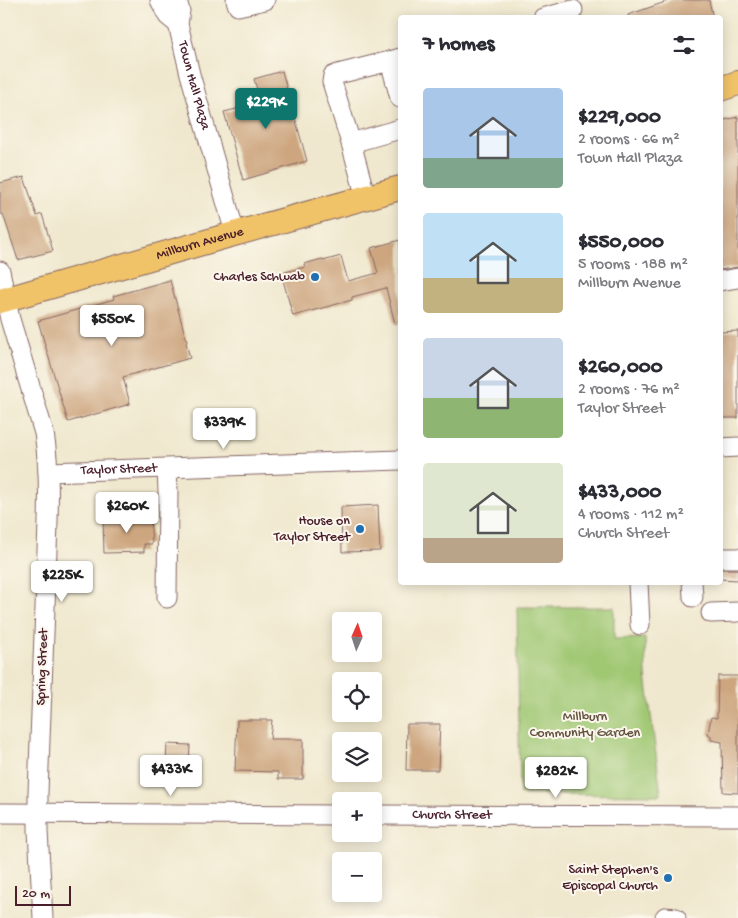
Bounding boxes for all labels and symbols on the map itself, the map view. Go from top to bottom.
street label: Town Hall Plaza [174,38,214,133]
pin: $229K [231,88,301,130]
street label: Millburn Avenue [154,223,246,264]
place label: Charles Schwab [214,269,306,286]
marker: Charles Schwab [309,271,321,283]
pin: $550K [77,304,147,347]
pin: $339K [189,408,259,450]
street label: Taylor Street [80,460,159,479]
pin: $260K [92,492,162,534]
place label: House on Taylor Street [273,513,351,546]
marker: House on Taylor Street [354,523,366,535]
pin: $225K [27,560,97,603]
north arrow [332,612,382,662]
street label: Spring Street [33,627,53,706]
park label: Millburn Community Garden [530,709,641,742]
pin: $433K [136,754,206,797]
pin: $282K [521,756,591,799]
street label: Church Street [412,807,493,824]
place label: Saint Stephen's Episcopal Church [562,862,659,895]
marker: Saint Stephen's Episcopal Church [662,872,674,884]
scale bar [15,883,71,906]

